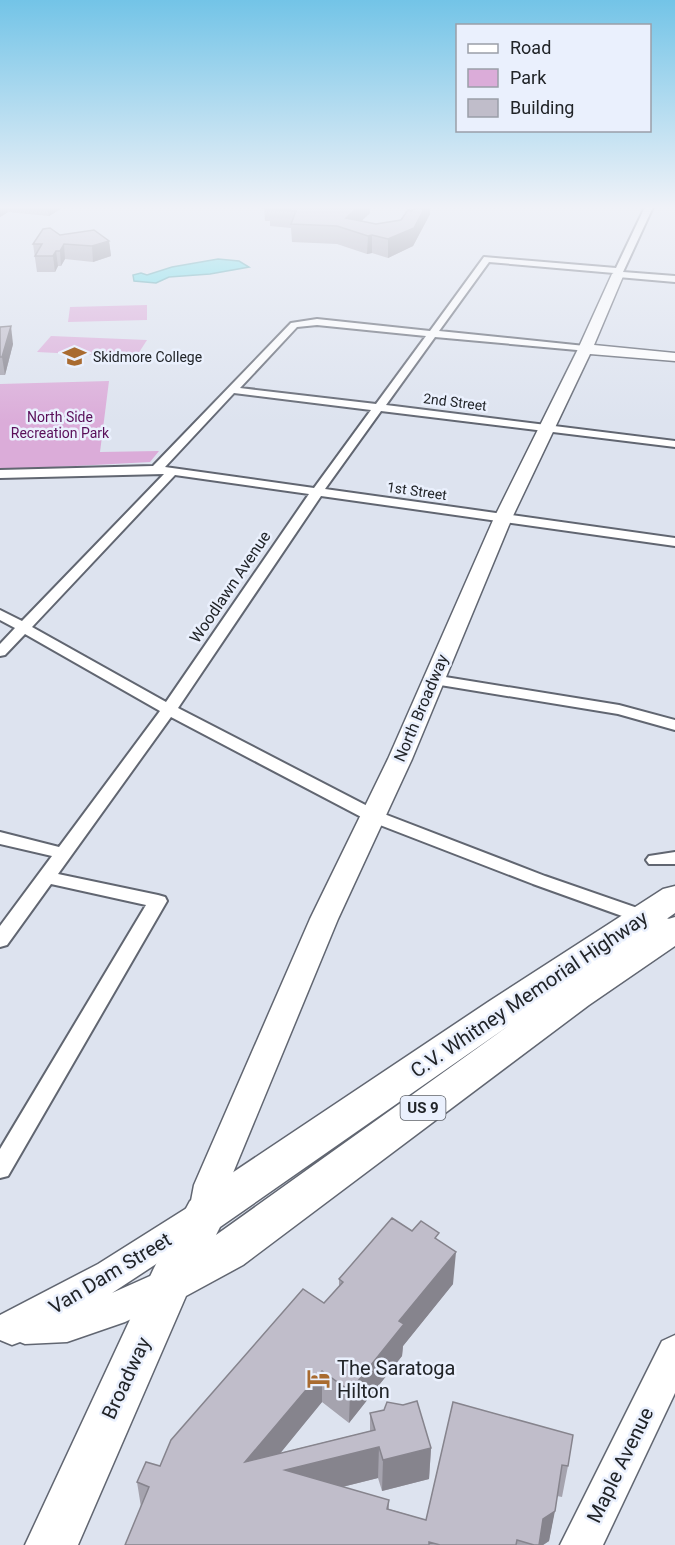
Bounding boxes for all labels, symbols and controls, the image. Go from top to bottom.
legend [456,24,651,132]
text: Road [510,37,551,58]
text: Park [510,67,547,88]
text: Building [510,97,574,118]
school or university icon: Skidmore College [62,344,88,370]
place label: Skidmore College [93,349,202,365]
street label: 2nd Street [422,390,488,414]
park label: North Side Recreation Park [11,409,110,441]
street label: 1st Street [386,479,448,503]
street label: Woodlawn Avenue [186,527,274,647]
street label: North Broadway [390,651,452,764]
street label: C.V. Whitney Memorial Highway [406,905,653,1083]
road number: US 9 [400,1096,446,1120]
street label: Van Dam Street [44,1227,176,1319]
street label: Broadway [97,1333,156,1423]
place label: The Saratoga Hilton [337,1356,455,1403]
hotel icon: The Saratoga Hilton [306,1366,332,1392]
street label: Maple Avenue [582,1403,658,1527]

